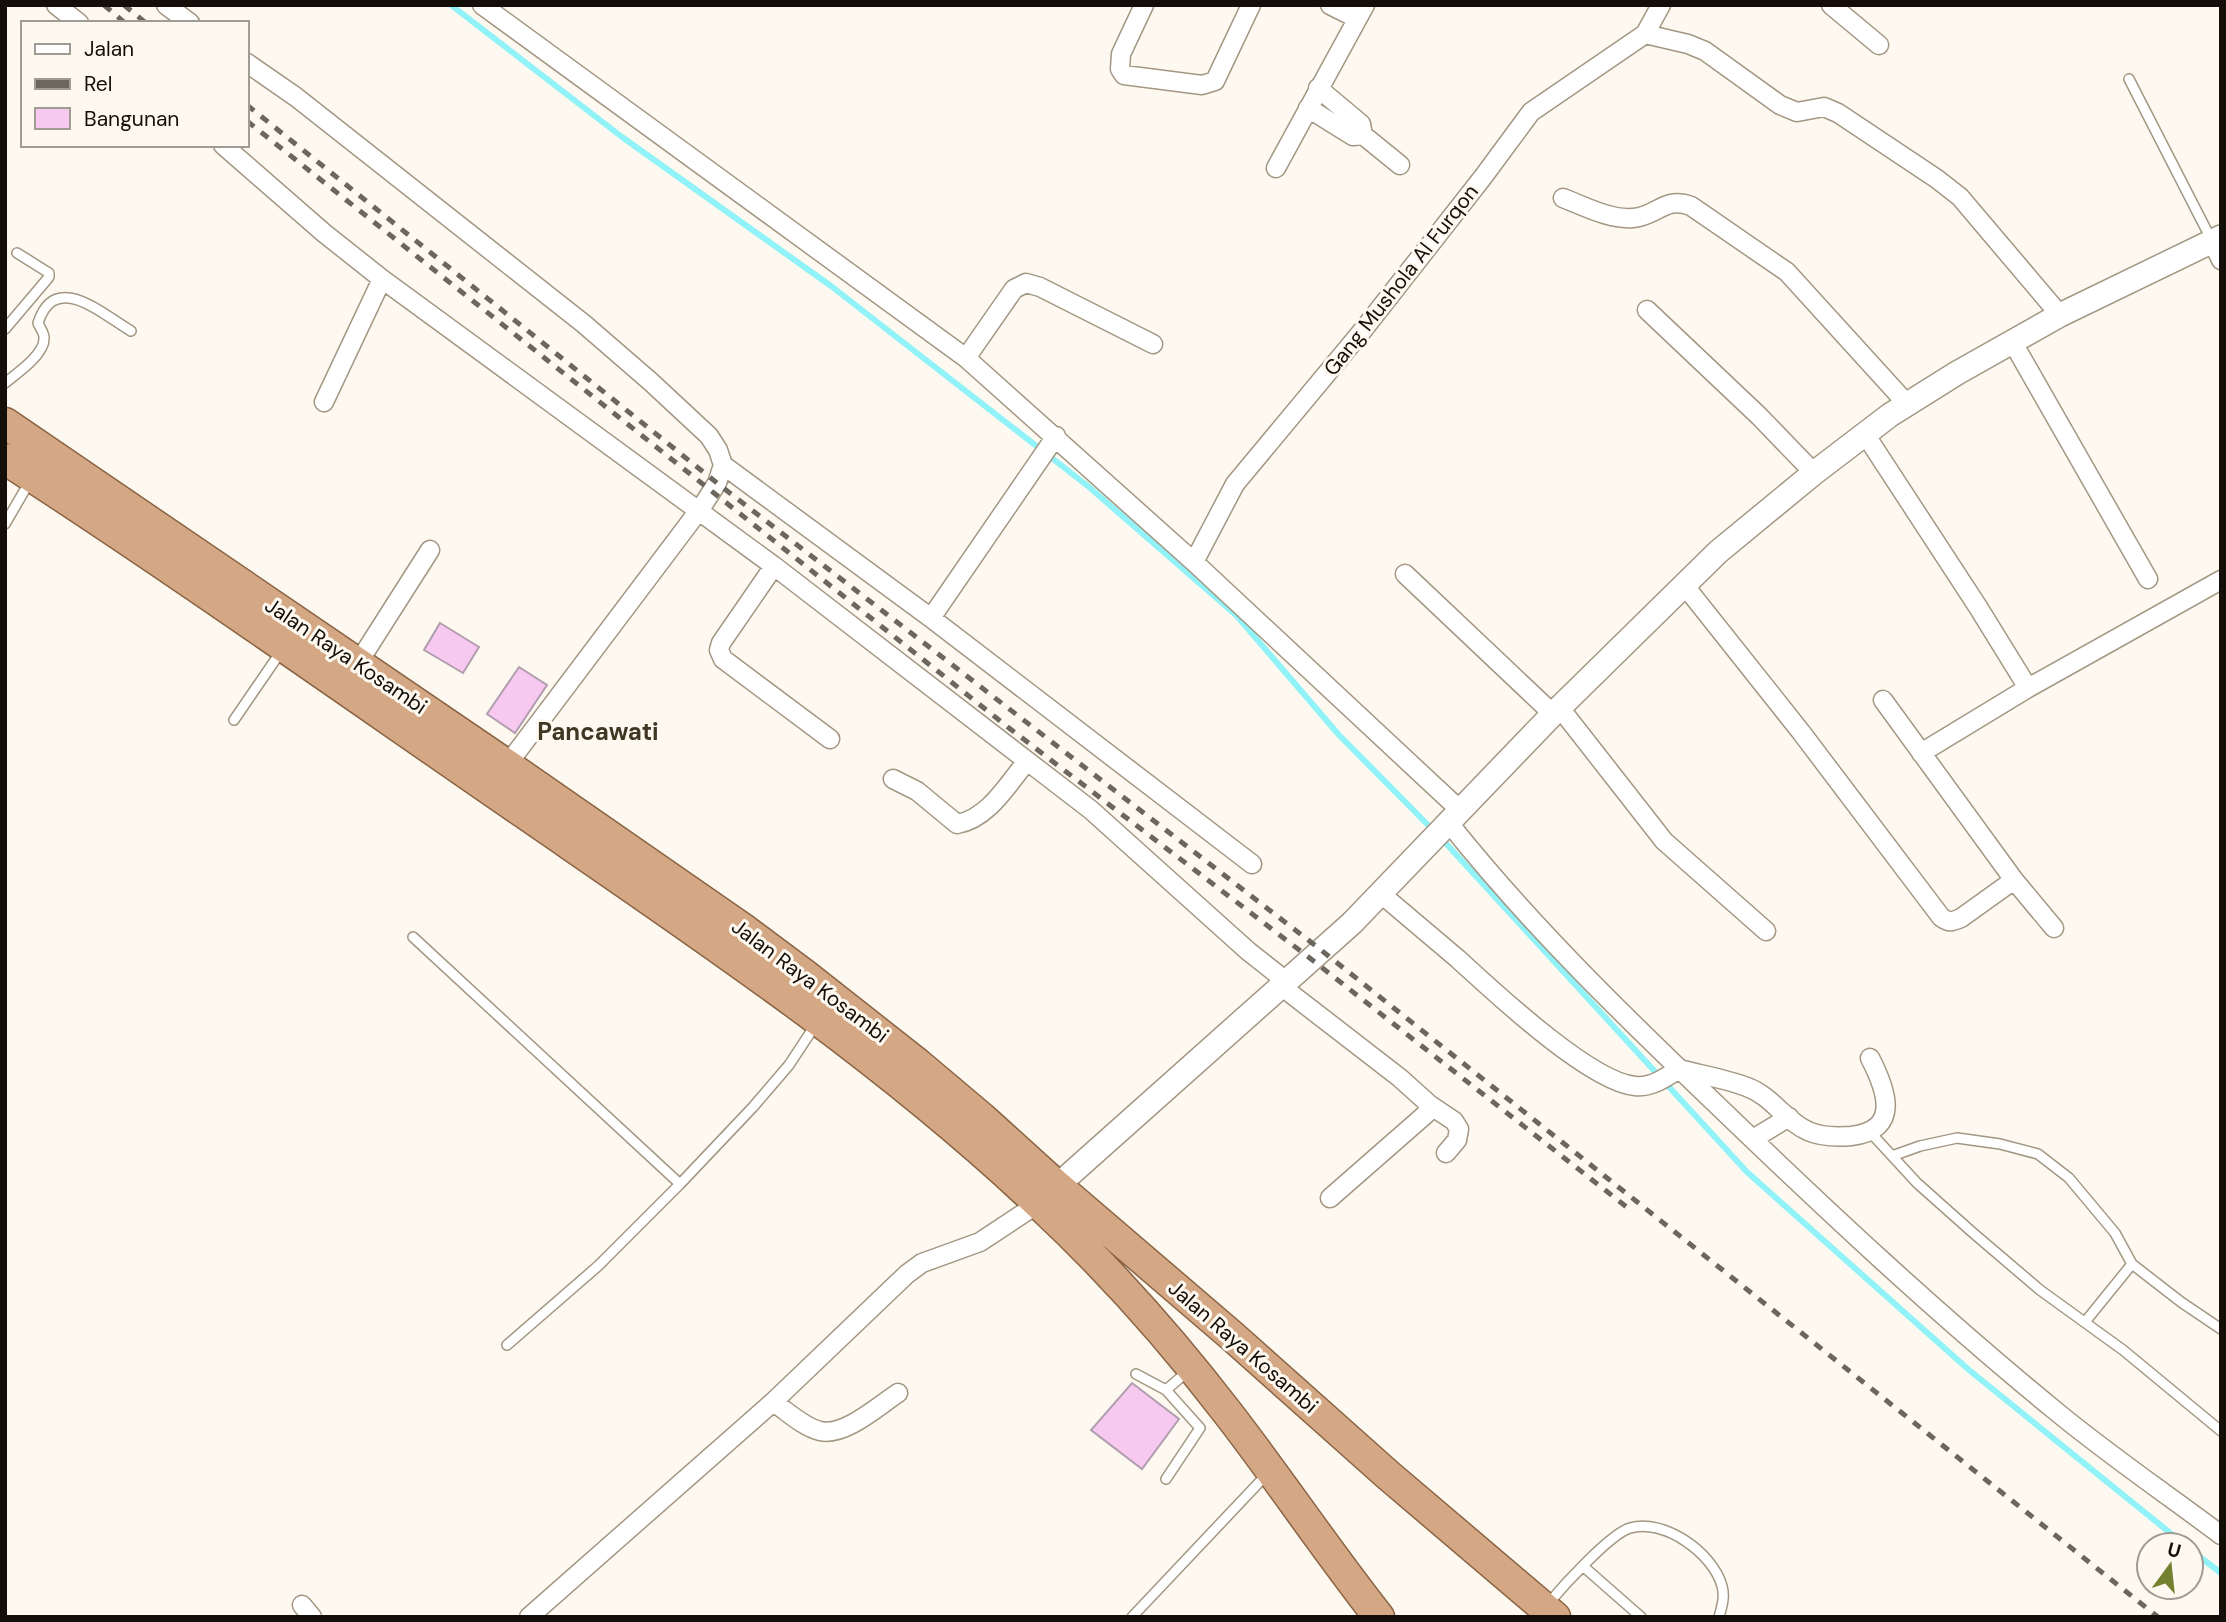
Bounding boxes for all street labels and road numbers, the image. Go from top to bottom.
street label: Gang Mushola Al Furqon [1317,179,1485,381]
street label: Jalan Raya Kosambi [259,591,433,721]
street label: Jalan Raya Kosambi [726,913,894,1049]
street label: Jalan Raya Kosambi [1162,1274,1324,1420]

